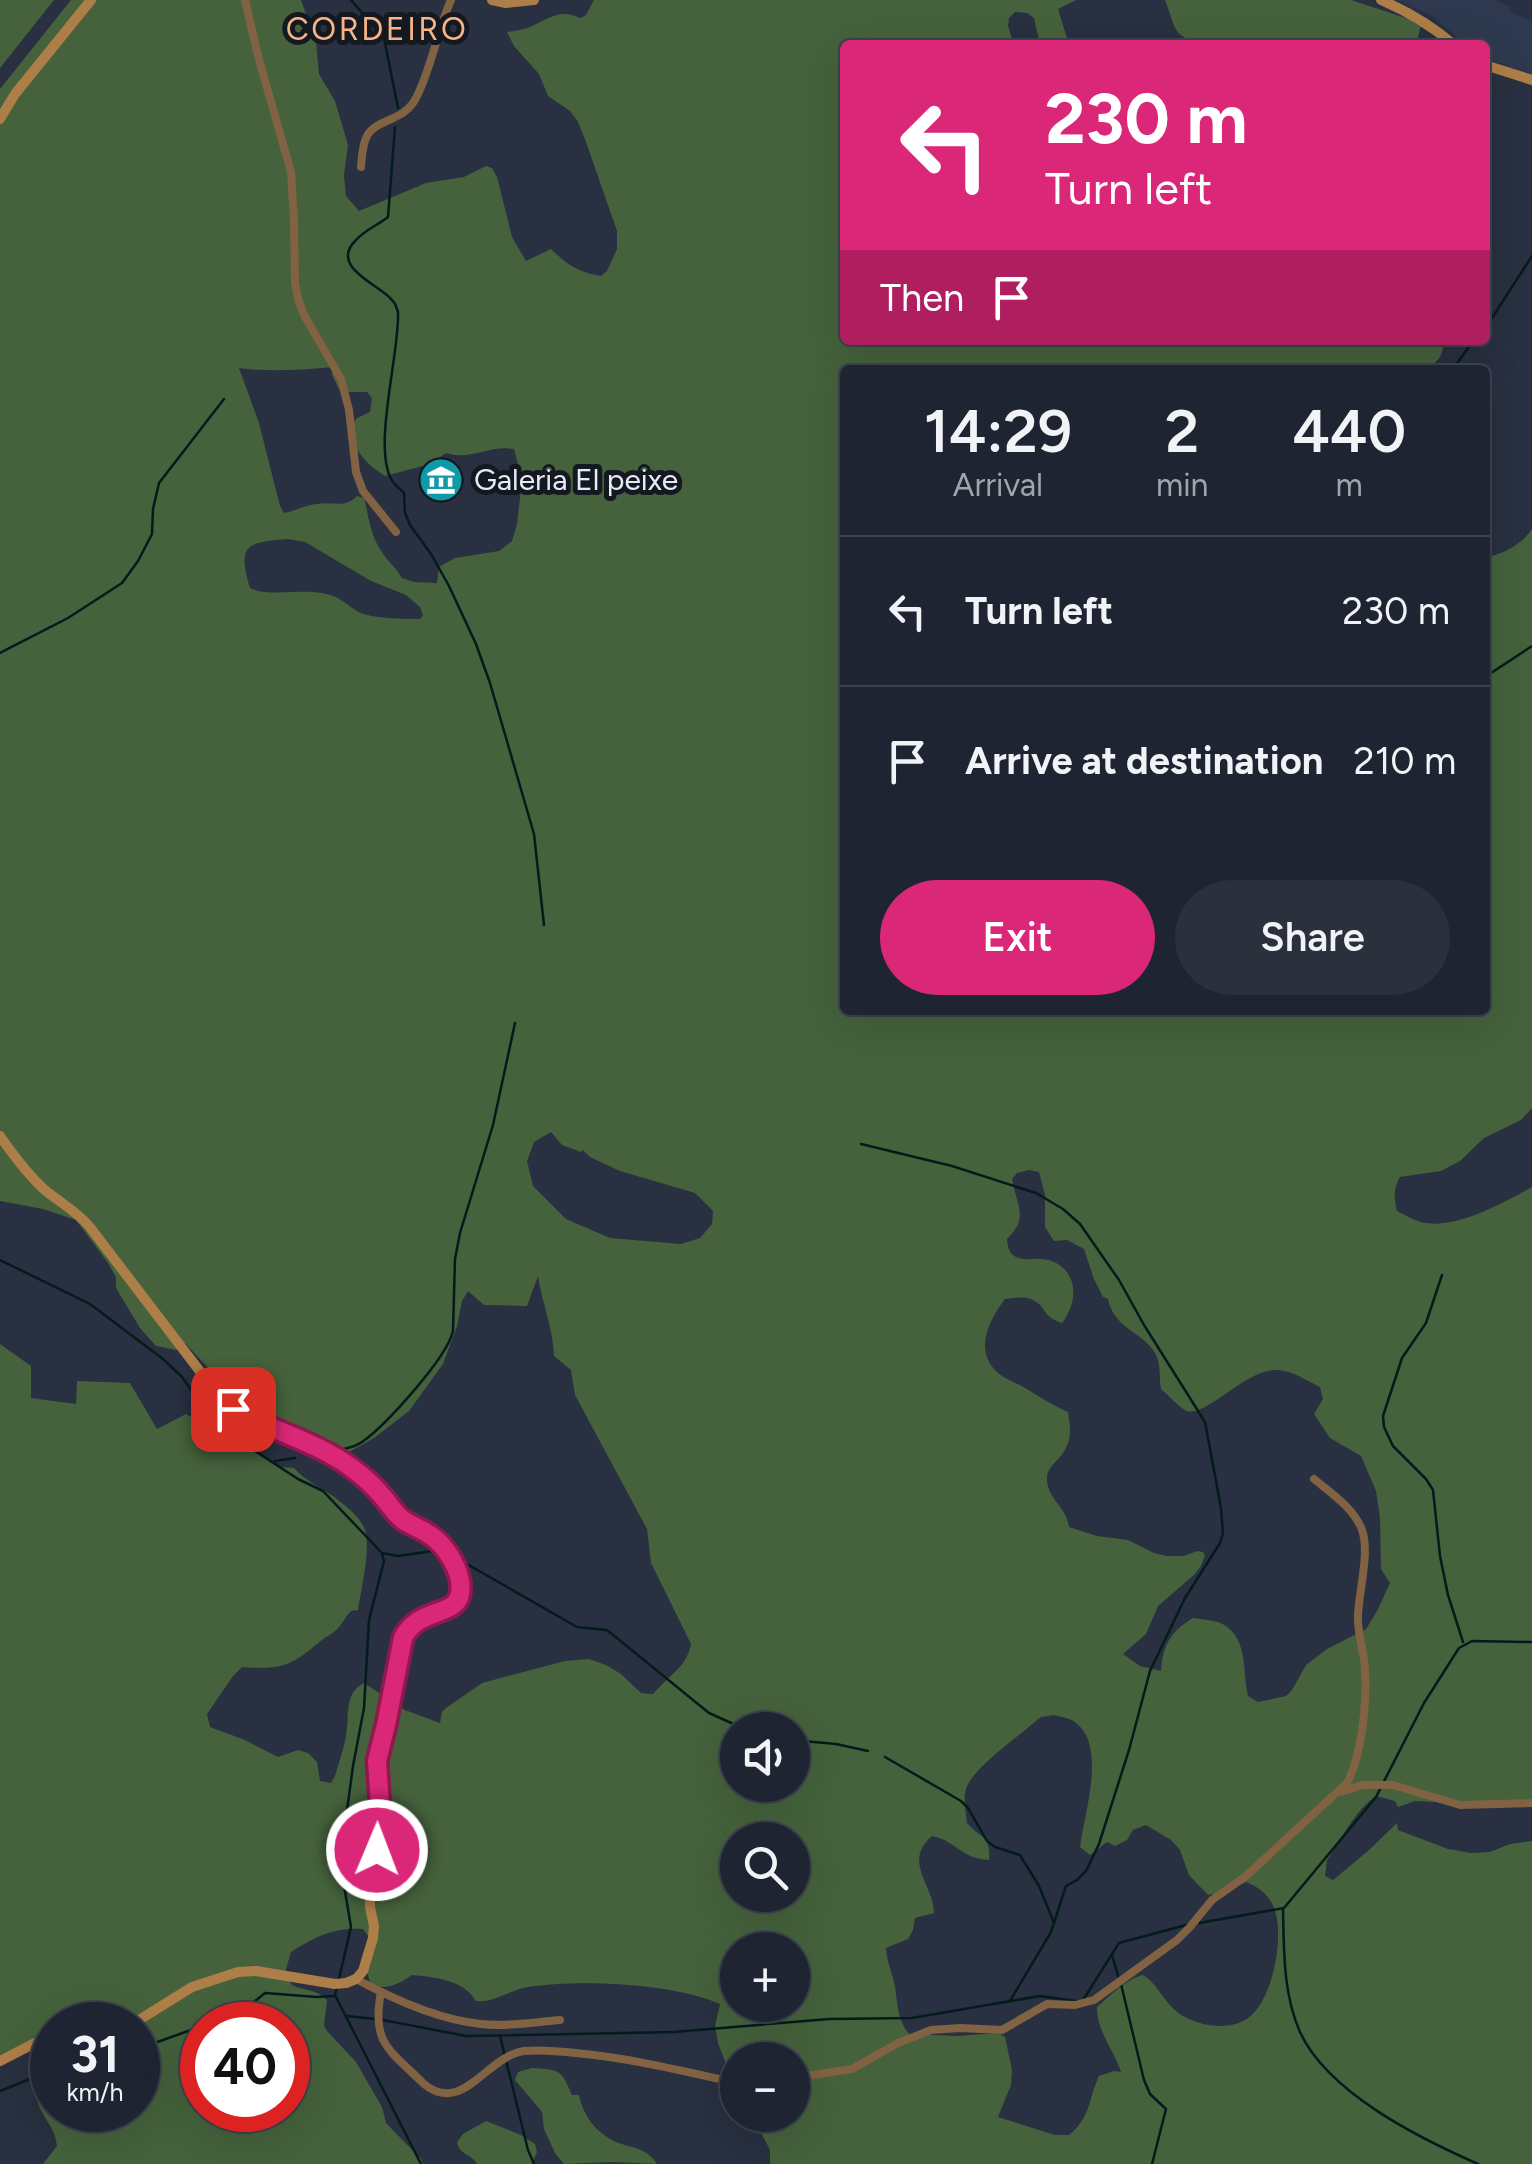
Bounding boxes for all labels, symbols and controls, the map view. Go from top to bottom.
district label: CORDEIRO [286,10,468,48]
text: 230 m [1045,76,1248,161]
icon: left [880,80,1010,210]
text: Turn left [1045,161,1212,215]
icon: arrive [984,270,1039,325]
text: Then [880,275,964,321]
text: 14:29 [924,395,1072,467]
text: 2 [1165,395,1199,467]
text: 440 [1292,395,1406,467]
museum icon: Galeria El peixe [418,457,464,503]
place label: Galeria El peixe [474,461,678,498]
text: Arrival [953,466,1043,504]
text: min [1156,466,1208,504]
text: m [1336,466,1363,504]
icon: left [880,584,935,639]
text: Turn left [965,588,1113,634]
text: 230 m [1342,588,1450,634]
icon: arrive [880,734,935,789]
text: Arrive at destination [965,738,1323,784]
text: 210 m [1353,738,1456,784]
button: Exit [880,880,1155,995]
button: Share [1175,880,1450,995]
pin [191,1367,276,1452]
icon: arrive [206,1382,261,1437]
map controls [720,1712,810,2132]
button: sound [720,1712,810,1802]
position arrow [325,1798,429,1902]
button: search [720,1822,810,1912]
button: + [720,1932,810,2022]
speed limit sign: 40 [180,2002,310,2132]
text: 31 [71,2024,119,2085]
button: − [720,2042,810,2132]
text: km/h [66,2077,124,2107]

